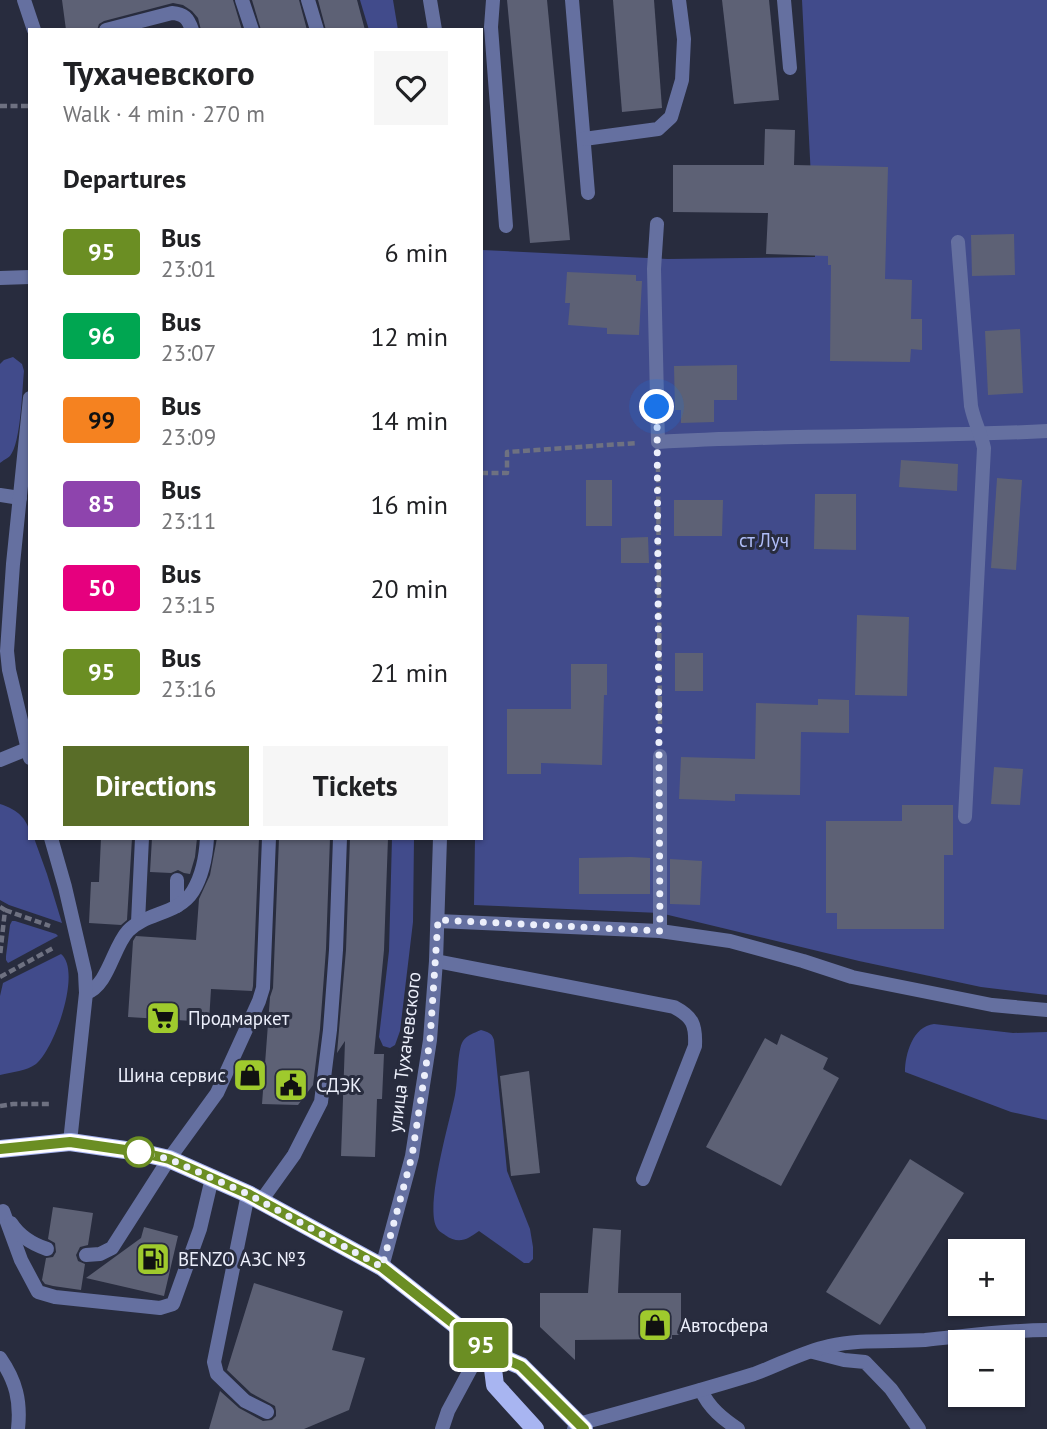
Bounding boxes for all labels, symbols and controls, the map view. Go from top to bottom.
text: Тухачевского [63,51,255,94]
button: heart [374,51,448,125]
text: Walk · 4 min · 270 m [63,99,265,128]
text: Departures [63,162,186,195]
text: Bus [161,221,201,254]
text: 95 [88,236,115,267]
text: 6 min [385,236,448,269]
text: 23:01 [161,254,216,283]
text: Bus [161,305,201,338]
text: 96 [88,320,115,351]
text: 12 min [370,320,448,353]
text: 23:07 [161,338,216,367]
text: Bus [161,389,201,422]
your location [639,389,674,424]
text: 99 [88,404,115,435]
text: 14 min [370,404,448,437]
text: 23:09 [161,422,216,451]
text: Bus [161,473,201,506]
text: 85 [88,488,115,519]
text: 16 min [370,488,448,521]
text: 23:11 [161,506,216,535]
park label: ст Луч [739,528,789,552]
text: Bus [161,557,201,590]
text: 50 [88,572,115,603]
text: 20 min [370,572,448,605]
text: 23:15 [161,590,216,619]
text: Bus [161,641,201,674]
text: 95 [88,656,115,687]
text: 21 min [370,656,448,689]
text: 23:16 [161,674,216,703]
button: Directions [63,746,249,826]
button: Tickets [263,746,448,826]
street label: улица Тухачевского [382,970,426,1134]
supermarket icon: Продмаркет [144,999,182,1037]
place label: Продмаркет [188,1006,290,1030]
shop icon: Шина сервис [231,1056,269,1094]
place label: Шина сервис [118,1063,226,1087]
public building icon: СДЭК [272,1066,310,1104]
place label: СДЭК [316,1073,362,1097]
unlabelled marker [124,1137,154,1167]
map controls [948,1239,1025,1407]
button: + [948,1239,1025,1316]
fuel station icon: BENZO АЗС №3 [134,1240,172,1278]
place label: BENZO АЗС №3 [178,1247,306,1271]
shop icon: Автосфера [636,1306,674,1344]
place label: Автосфера [680,1313,768,1337]
line badge: 95 [449,1322,512,1368]
text: 95 [467,1329,495,1360]
button: − [948,1330,1025,1407]

